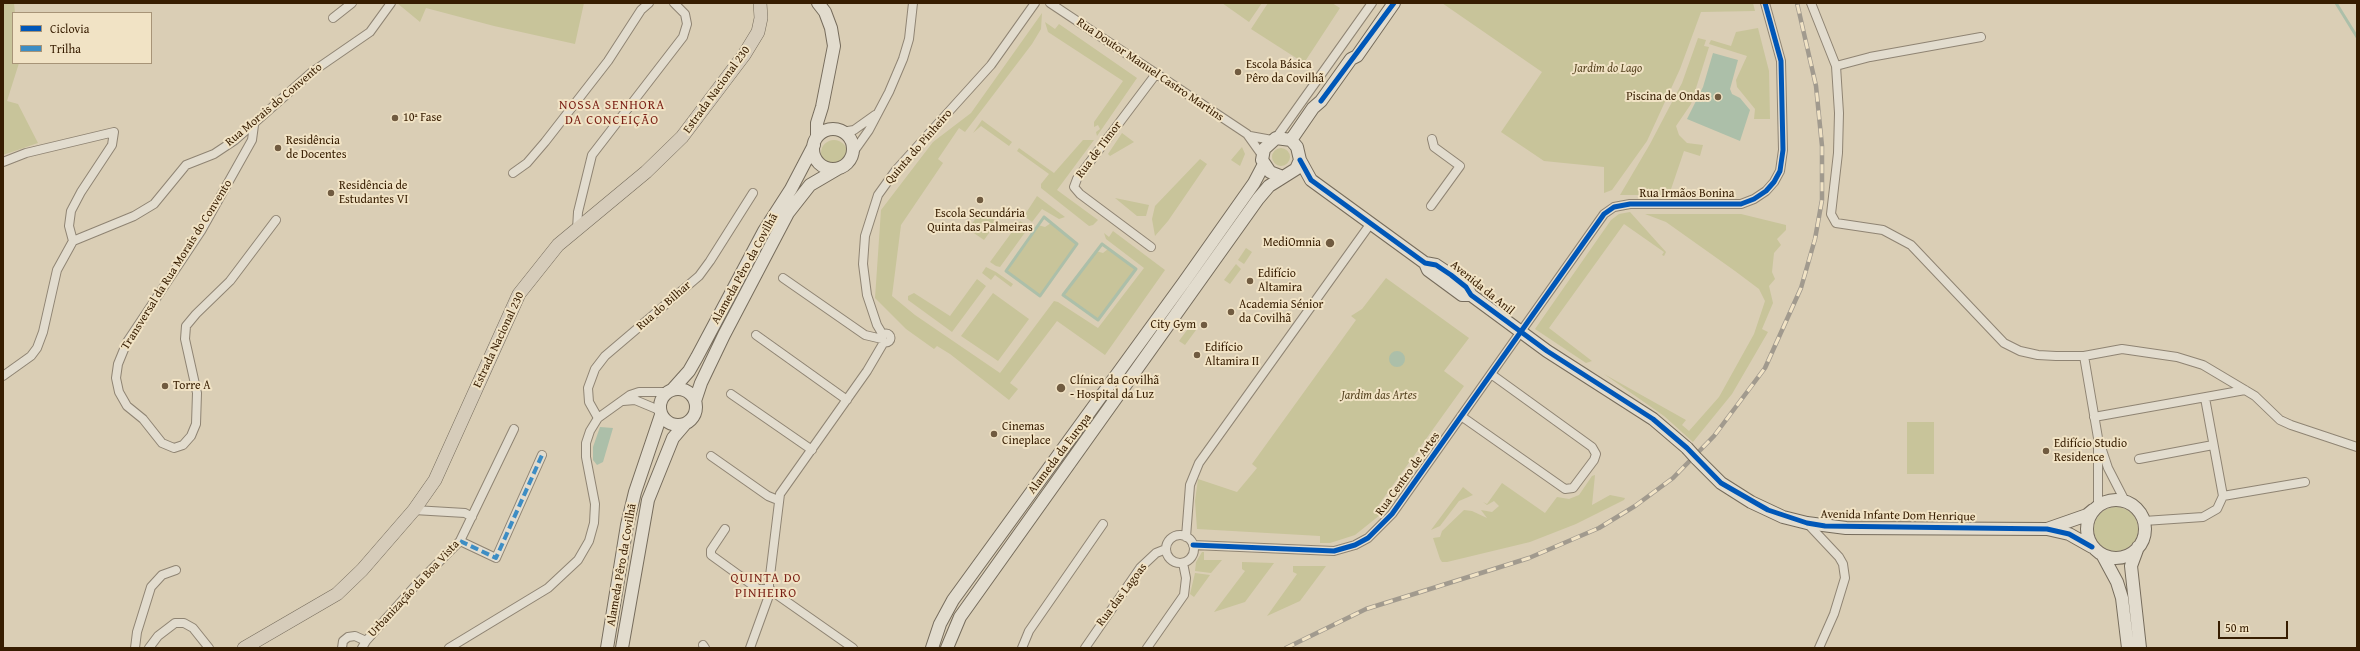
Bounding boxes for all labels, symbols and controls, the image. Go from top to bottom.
legend [12,12,152,64]
street label: Rua Doutor Manuel Castro Martins [1074,15,1226,125]
text: Ciclovia [50,20,89,37]
text: Trilha [50,40,81,57]
street label: Estrada Nacional 230 [681,44,753,136]
place label: Escola Básica Pêro da Covilhã [1246,58,1324,86]
street label: Rua Morais do Convento [223,60,325,150]
park label: Jardim do Lago [1574,62,1642,76]
marker: Escola Básica Pêro da Covilhã [1233,67,1243,77]
place label: Piscina de Ondas [1626,90,1710,104]
marker: Piscina de Ondas [1713,92,1723,102]
district label: NOSSA SENHORA DA CONCEIÇÃO [559,98,665,129]
street label: Quinta do Pinheiro [882,107,956,187]
place label: 10ª Fase [403,111,442,125]
marker: 10ª Fase [390,113,400,123]
street label: Rua de Timor [1073,119,1125,181]
place label: Residência de Docentes [286,134,346,162]
marker: Residência de Docentes [273,143,283,153]
street label: Transversal da Rua Morais do Convento [118,177,236,353]
place label: Residência de Estudantes VI [339,179,408,207]
street label: Rua Irmãos Bonina [1640,187,1734,201]
marker: Residência de Estudantes VI [326,188,336,198]
marker: Escola Secundária Quinta das Palmeiras [975,195,985,205]
place label: Escola Secundária Quinta das Palmeiras [927,207,1033,235]
street label: Alameda Pêro da Covilhã [709,211,781,327]
place label: MediOmnia [1263,236,1321,250]
marker: MediOmnia [1324,237,1336,249]
street label: Avenida da Anil [1447,258,1517,318]
place label: Edifício Altamira [1258,267,1302,295]
marker: Edifício Altamira [1245,276,1255,286]
street label: Rua do Bilhar [634,278,694,334]
street label: Estrada Nacional 230 [470,290,528,390]
place label: Academia Sénior da Covilhã [1239,298,1323,326]
marker: Academia Sénior da Covilhã [1226,307,1236,317]
place label: City Gym [1150,318,1196,332]
marker: City Gym [1199,320,1209,330]
place label: Edifício Altamira II [1205,341,1259,369]
marker: Edifício Altamira II [1192,350,1202,360]
place label: Clínica da Covilhã - Hospital da Luz [1070,374,1159,402]
place label: Torre A [173,379,211,393]
marker: Torre A [160,381,170,391]
marker: Clínica da Covilhã - Hospital da Luz [1055,382,1067,394]
park label: Jardim das Artes [1341,389,1417,403]
street label: Alameda da Europa [1025,411,1095,497]
place label: Cinemas Cineplace [1002,420,1051,448]
marker: Cinemas Cineplace [989,429,999,439]
street label: Rua Centro de Artes [1373,429,1443,519]
place label: Edifício Studio Residence [2054,437,2127,465]
marker: Edifício Studio Residence [2041,446,2051,456]
street label: Alameda Pêro da Covilhã [604,503,640,627]
street label: Avenida Infante Dom Henrique [1820,507,1976,525]
street label: Urbanização da Boa Vista [365,538,463,640]
street label: Rua das Lagoas [1094,561,1150,629]
district label: QUINTA DO PINHEIRO [730,571,802,602]
scale bar [2220,613,2290,639]
text: 50 m [2225,619,2249,636]

